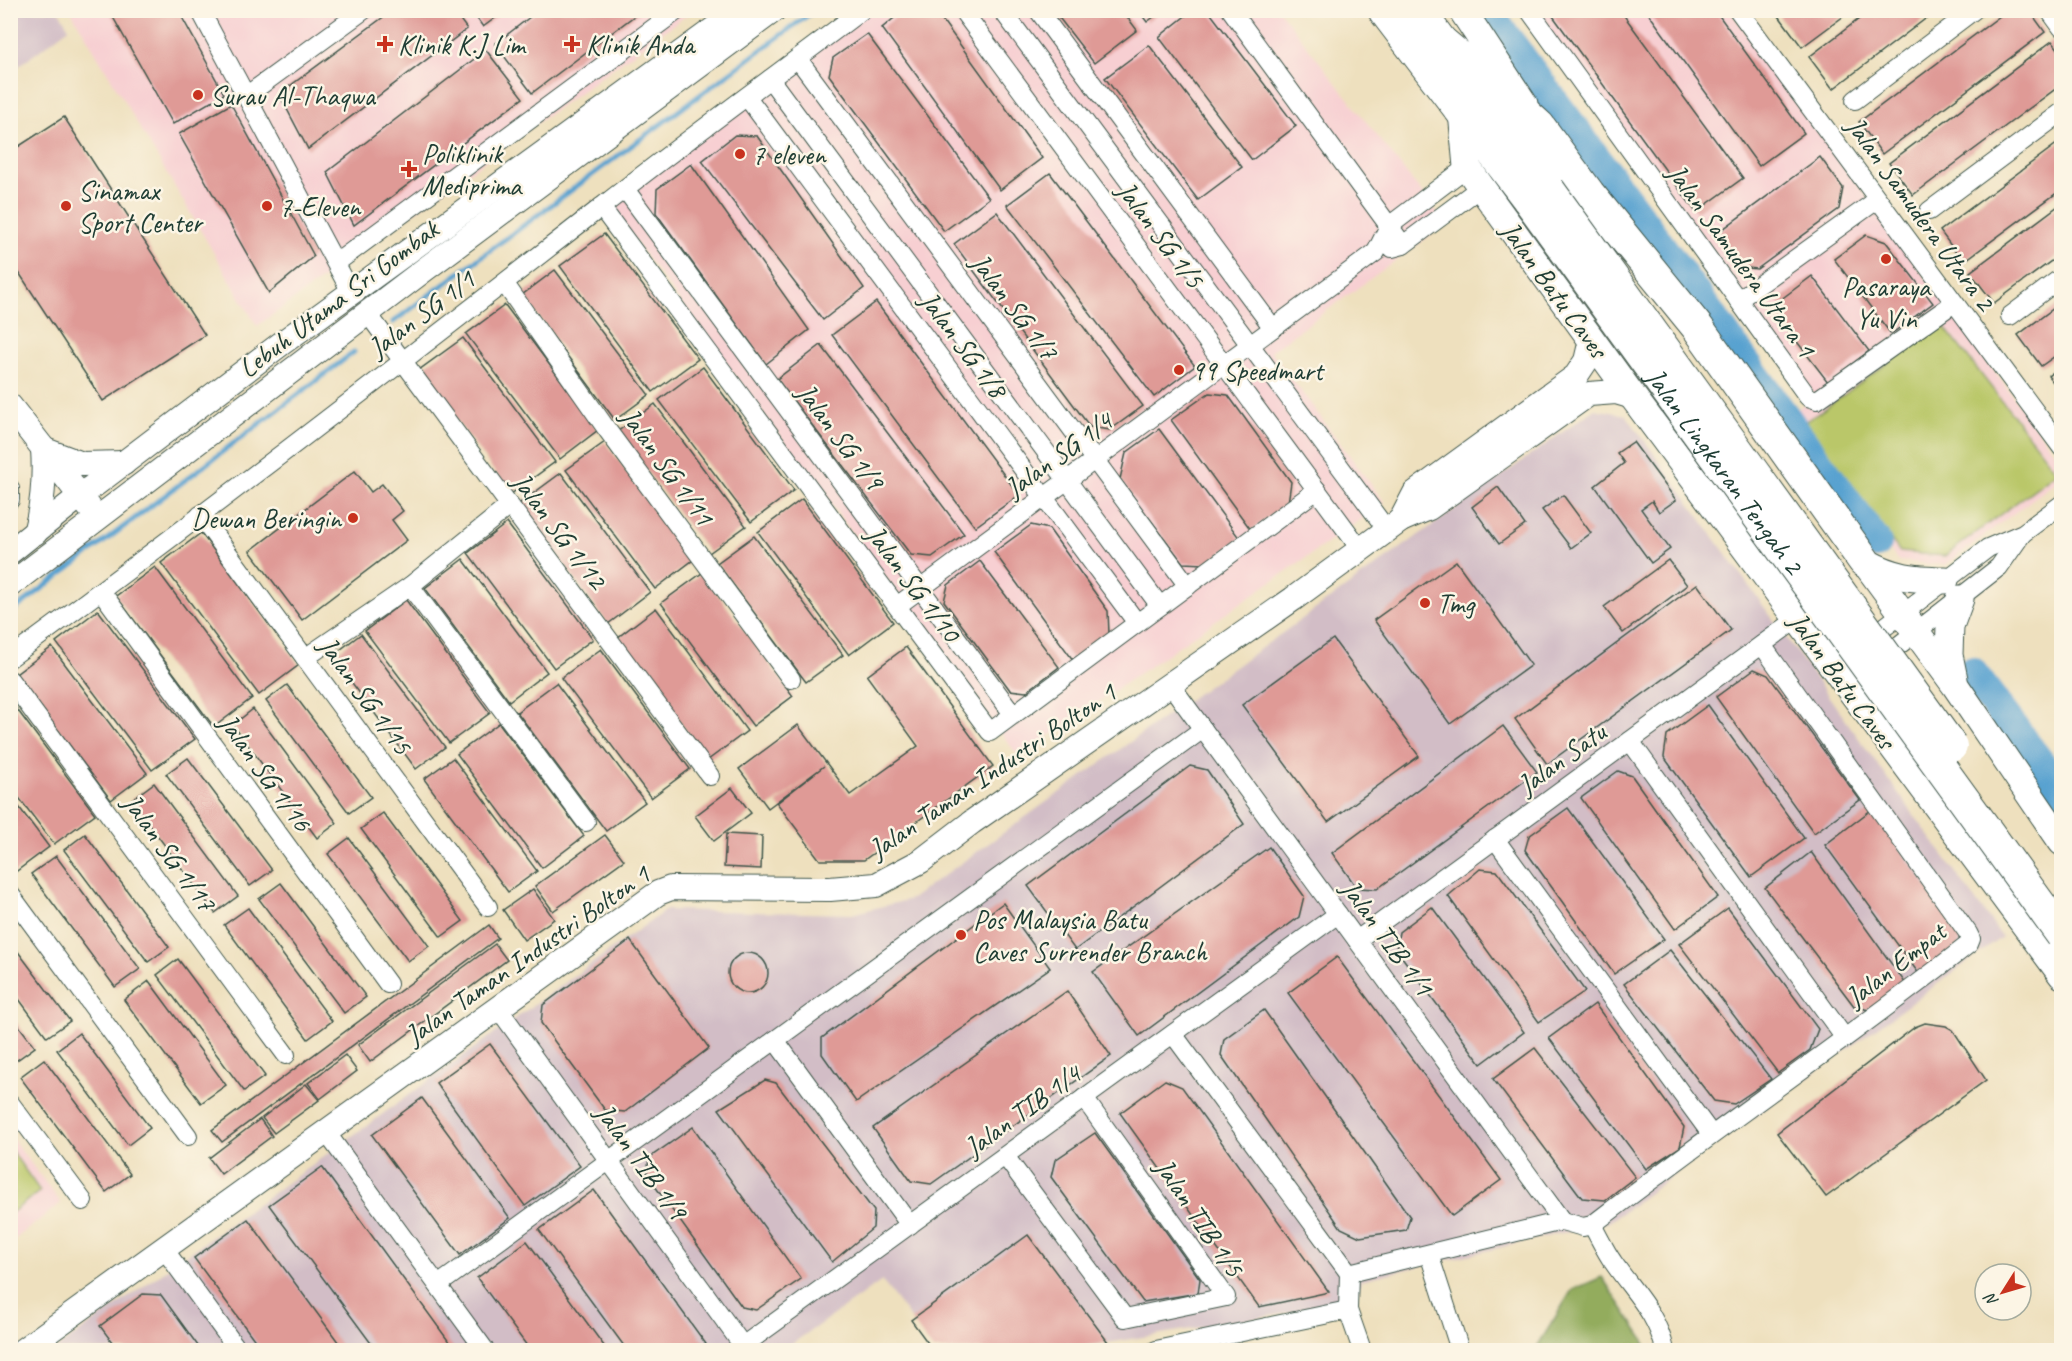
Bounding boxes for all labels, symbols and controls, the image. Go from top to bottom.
place label: Klinik K.J Lim [398,27,527,62]
place label: Klinik Anda [586,27,696,62]
marker: Klinik K.J Lim [376,35,394,53]
marker: Klinik Anda [563,35,581,53]
place label: Surau Al-Thaqwa [210,78,376,113]
marker: Surau Al-Thaqwa [191,88,205,102]
street label: Jalan Samudera Utara 2 [1837,108,2004,319]
place label: Poliklinik Mediprima [422,136,523,203]
place label: 7 eleven [752,137,827,172]
marker: 7 eleven [733,147,747,161]
street label: Jalan Samudera Utara 1 [1658,155,1824,365]
marker: Poliklinik Mediprima [400,160,418,178]
street label: Jalan SG 1/5 [1108,172,1213,296]
place label: Sinamax Sport Center [78,173,204,240]
place label: 7-Eleven [279,189,362,224]
marker: Sinamax Sport Center [59,199,73,213]
marker: 7-Eleven [260,199,274,213]
street label: Lebuh Utama Sri Gombak [231,211,447,385]
street label: Jalan Batu Caves [1492,212,1617,367]
street label: Jalan SG 1/7 [962,244,1067,368]
marker: Pasaraya Yu Vin [1879,252,1893,266]
street label: Jalan SG 1/1 [359,261,483,366]
place label: Pasaraya Yu Vin [1842,269,1932,336]
street label: Jalan SG 1/8 [911,282,1017,407]
place label: 99 Speedmart [1191,353,1326,388]
street label: Jalan Lingkaran Tengah 2 [1637,359,1813,583]
marker: 99 Speedmart [1172,363,1186,377]
street label: Jalan SG 1/9 [788,374,894,499]
street label: Jalan SG 1/11 [612,399,723,533]
street label: Jalan SG 1/4 [996,402,1121,506]
street label: Jalan SG 1/12 [503,463,616,598]
place label: Dewan Beringin [191,501,342,536]
marker: Dewan Beringin [346,511,360,525]
street label: Jalan SG 1/10 [857,516,970,651]
place label: Tmg [1437,586,1476,621]
marker: Tmg [1418,596,1432,610]
street label: Jalan Batu Caves [1780,603,1905,758]
street label: Jalan SG 1/15 [310,628,421,762]
street label: Jalan Taman Industri Bolton 1 [860,674,1124,867]
street label: Jalan SG 1/16 [210,705,321,839]
street label: Jalan Satu [1509,714,1614,803]
street label: Jalan SG 1/17 [114,785,225,919]
street label: Jalan Taman Industri Bolton 1 [396,856,658,1053]
street label: Jalan TIB 1/1 [1332,871,1442,1003]
place label: Pos Malaysia Batu Caves Surrender Branch [973,902,1208,969]
street label: Jalan Empat [1837,913,1955,1016]
marker: Pos Malaysia Batu Caves Surrender Branch [954,928,968,942]
street label: Jalan TIB 1/4 [956,1055,1089,1166]
street label: Jalan TIB 1/9 [586,1095,697,1228]
street label: Jalan TIB 1/5 [1146,1150,1253,1284]
north arrow [1973,1262,2033,1322]
text: N [1979,1288,2003,1310]

